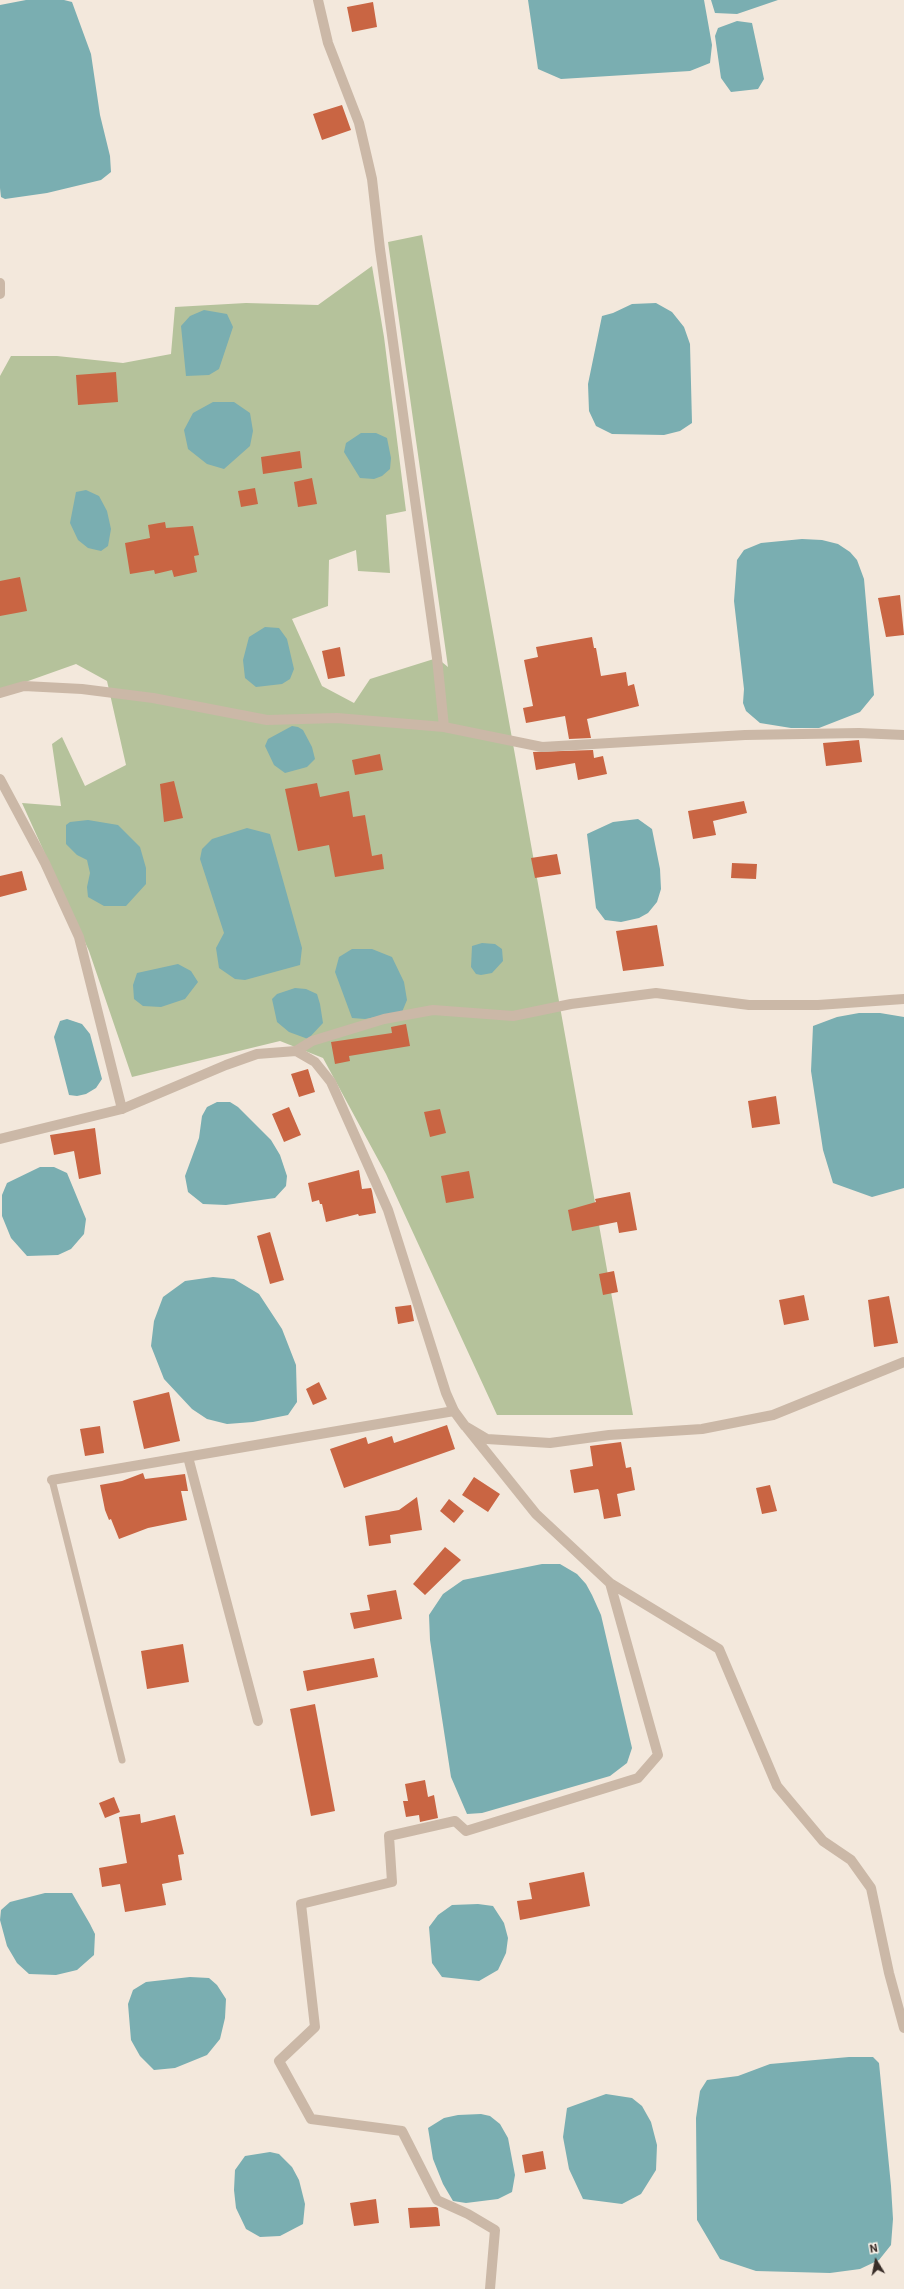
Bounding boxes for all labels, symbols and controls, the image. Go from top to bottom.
north arrow [856,2241,896,2281]
text: N [869,2242,879,2256]

